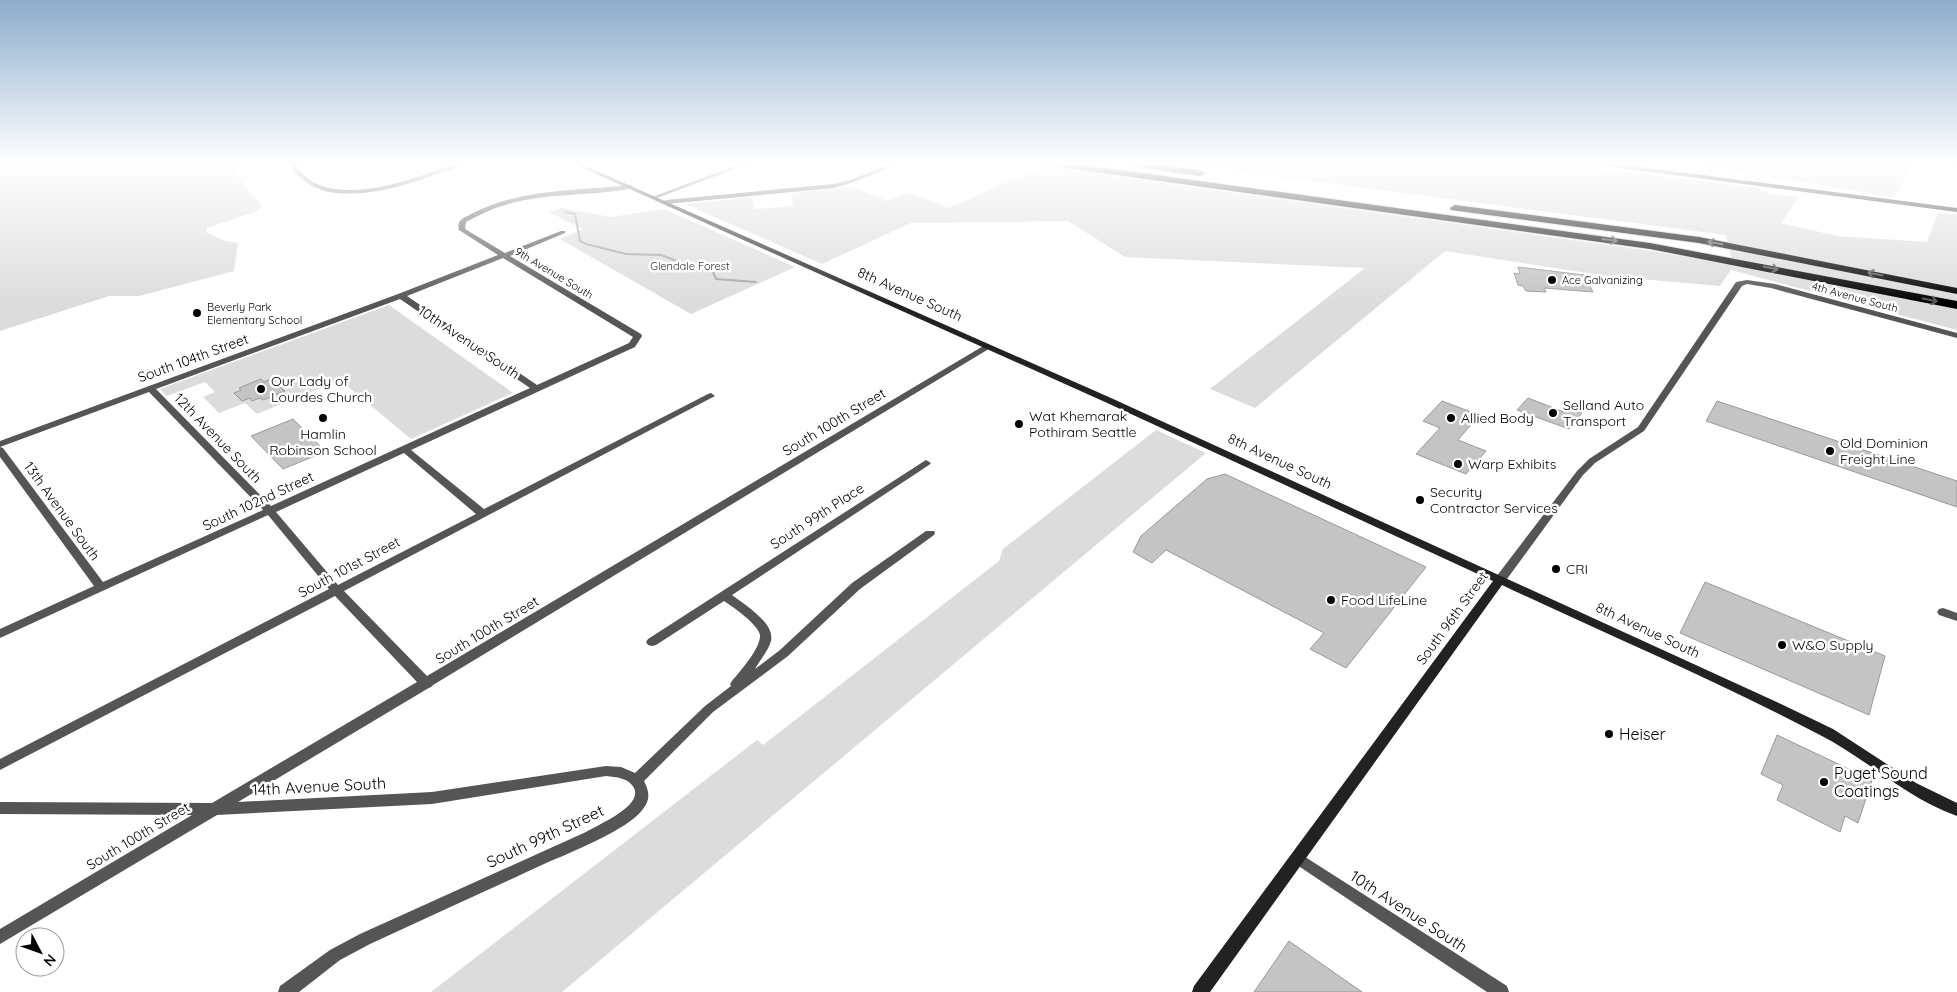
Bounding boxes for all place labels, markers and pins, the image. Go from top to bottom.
place label: Ace Galvanizing [1562,273,1643,287]
marker: Ace Galvanizing [1546,274,1558,286]
place label: Beverly Park Elementary School [207,300,302,327]
marker: Beverly Park Elementary School [191,307,203,319]
place label: Our Lady of Lourdes Church [271,372,372,406]
marker: Our Lady of Lourdes Church [255,383,267,395]
place label: Selland Auto Transport [1563,396,1644,430]
place label: Wat Khemarak Pothiram Seattle [1029,407,1137,441]
marker: Selland Auto Transport [1547,407,1559,419]
place label: Allied Body [1461,409,1534,427]
marker: Hamlin Robinson School [317,412,329,424]
marker: Allied Body [1445,412,1457,424]
marker: Wat Khemarak Pothiram Seattle [1013,418,1025,430]
place label: Hamlin Robinson School [269,425,377,459]
place label: Old Dominion Freight Line [1840,434,1928,468]
marker: Old Dominion Freight Line [1824,445,1836,457]
place label: Warp Exhibits [1468,455,1556,473]
marker: Warp Exhibits [1452,458,1464,470]
place label: Security Contractor Services [1430,483,1558,517]
marker: Security Contractor Services [1414,494,1426,506]
place label: CRI [1566,560,1588,578]
marker: CRI [1550,563,1562,575]
place label: Food LifeLine [1341,591,1427,609]
marker: Food LifeLine [1325,594,1337,606]
place label: W&O Supply [1792,636,1873,654]
marker: W&O Supply [1776,639,1788,651]
place label: Heiser [1619,724,1666,744]
marker: Heiser [1603,728,1615,740]
place label: Puget Sound Coatings [1834,763,1928,801]
marker: Puget Sound Coatings [1818,776,1830,788]

